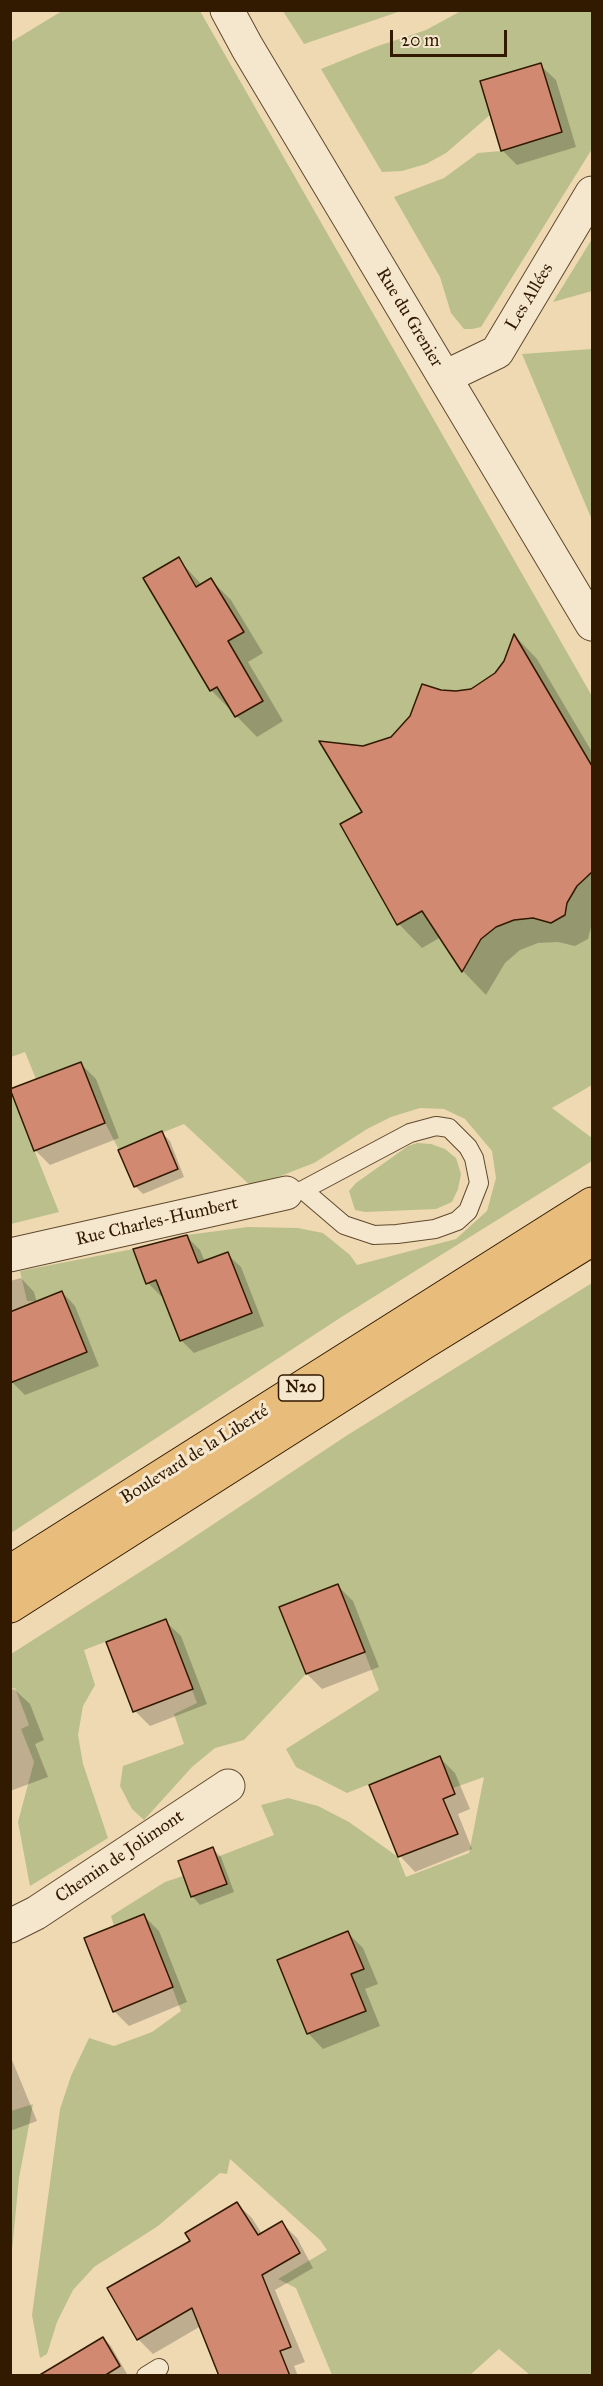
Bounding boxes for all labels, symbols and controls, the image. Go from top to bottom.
scale bar [393,18,510,56]
text: 20 m [401,29,439,51]
street label: Les Allées [502,259,558,335]
street label: Rue du Grenier [371,264,447,372]
street label: Rue Charles-Humbert [74,1193,240,1251]
road number: N20 [278,1375,324,1401]
street label: Boulevard de la Liberté [117,1401,273,1509]
street label: Chemin de Jolimont [52,1806,188,1908]

